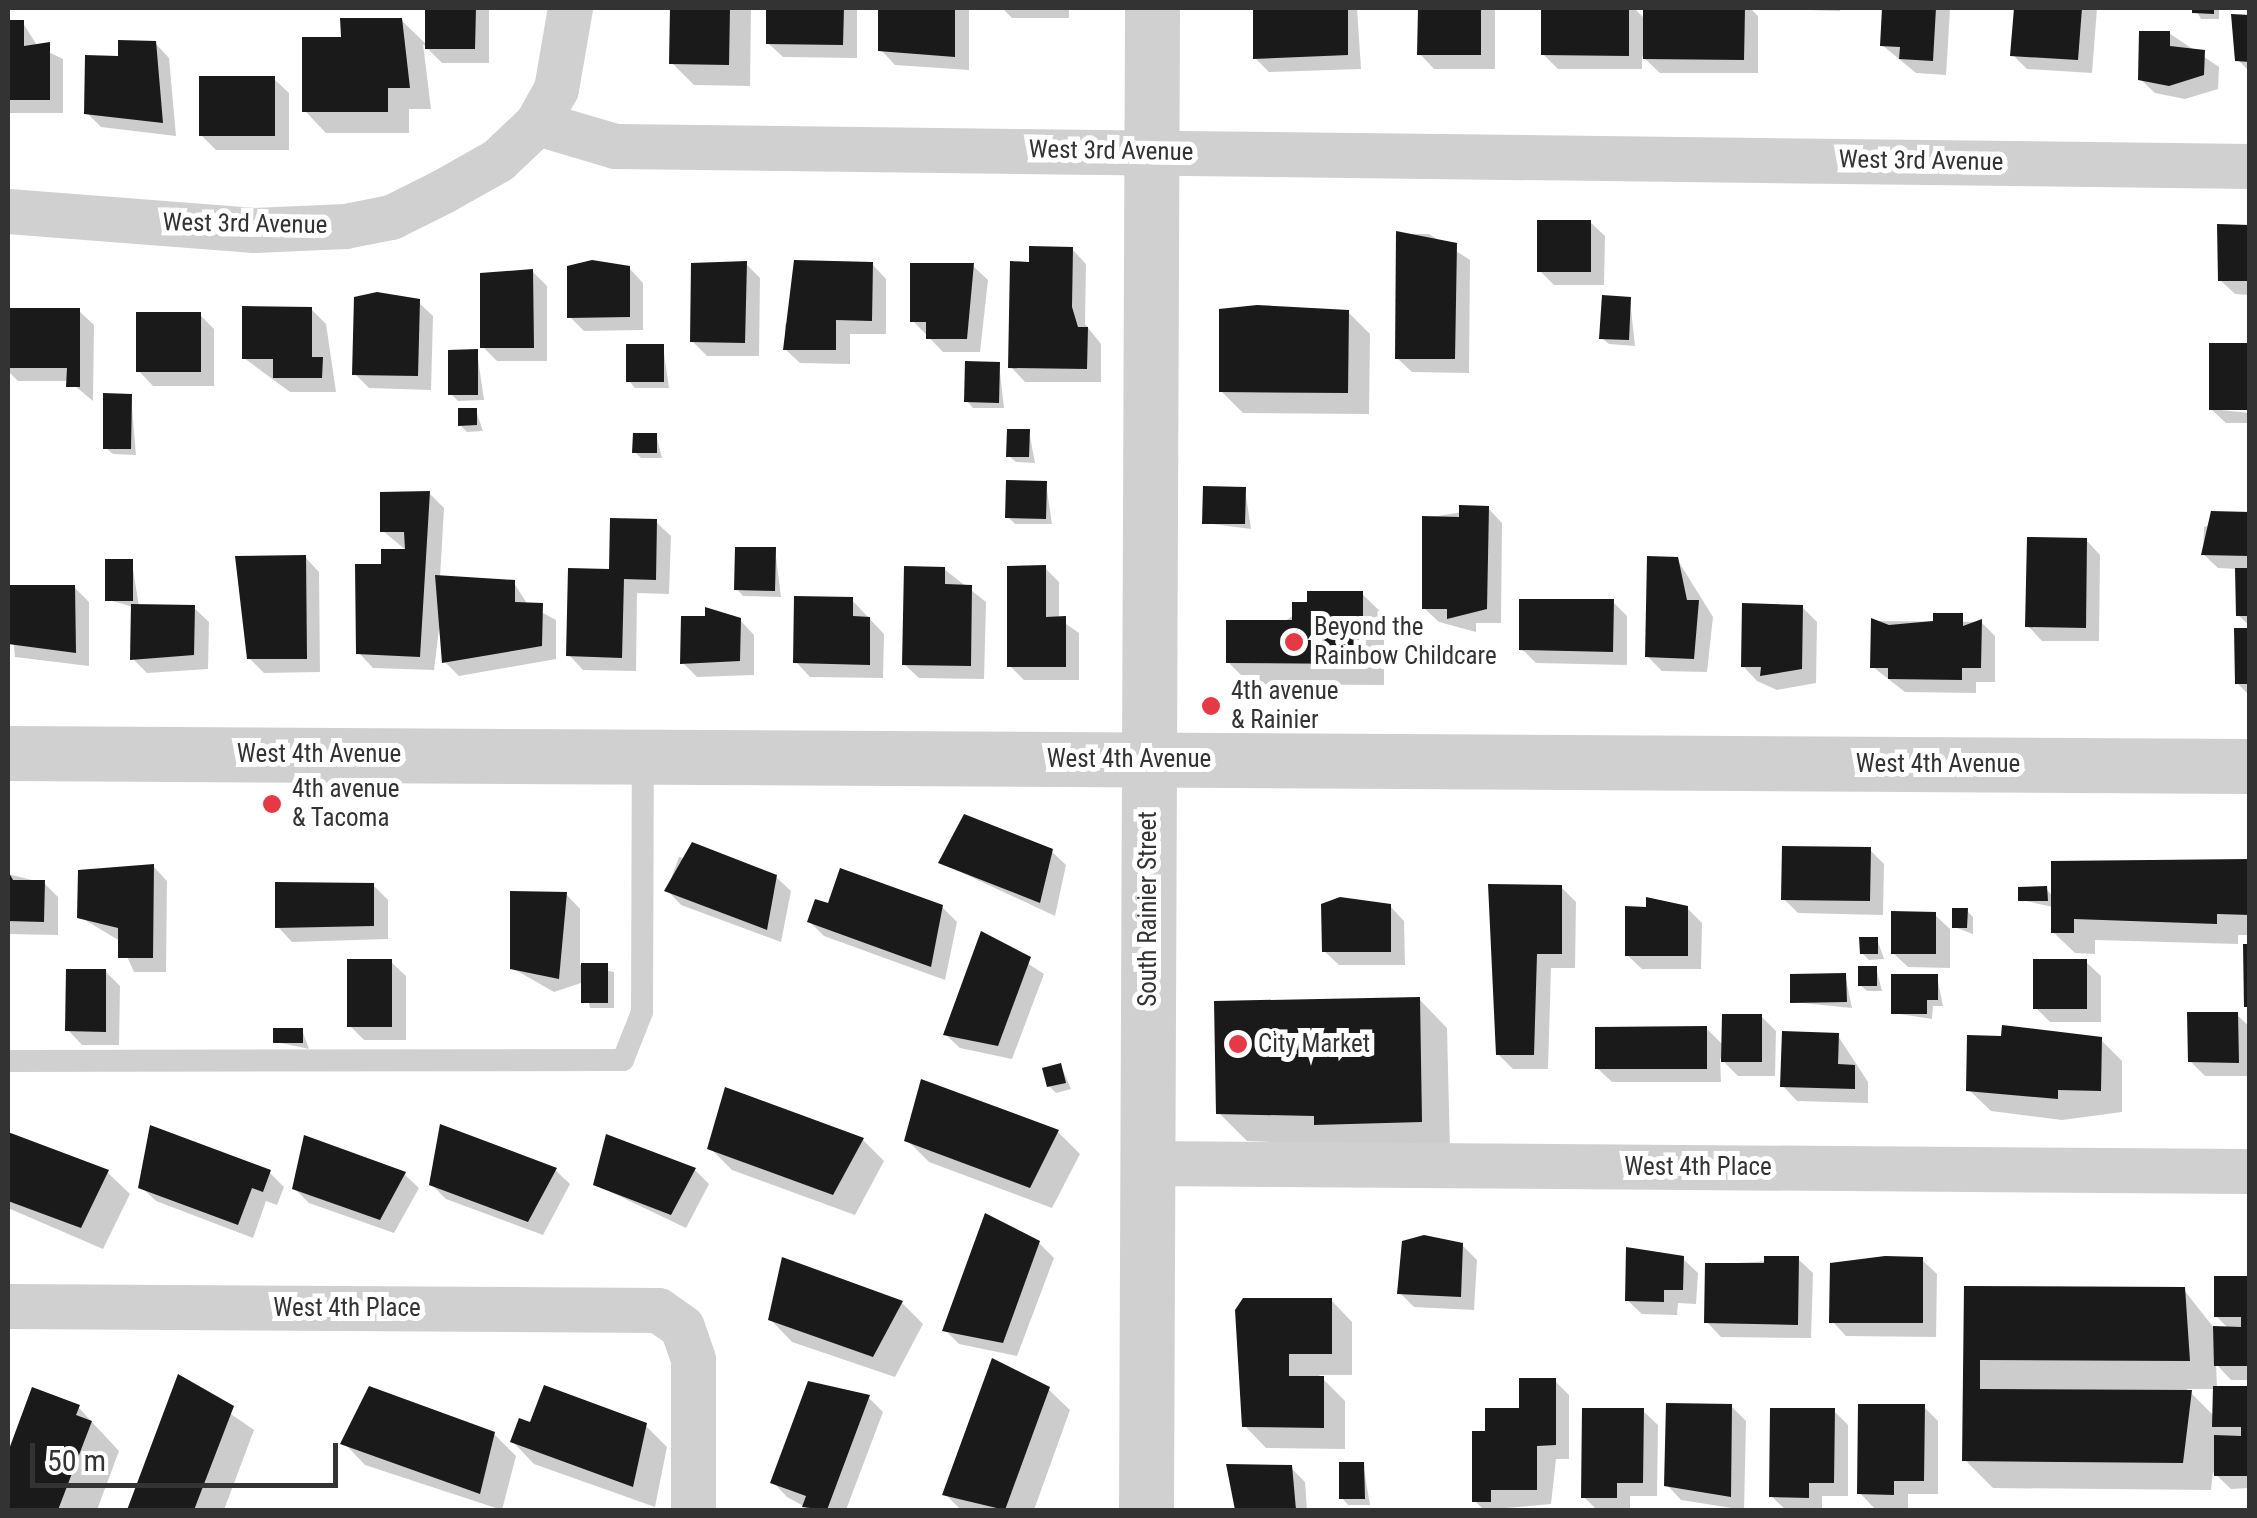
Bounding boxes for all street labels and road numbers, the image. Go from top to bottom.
street label: West 3rd Avenue [1028,135,1194,167]
street label: West 3rd Avenue [1838,145,2004,177]
street label: West 3rd Avenue [162,208,328,240]
street label: West 4th Avenue [237,739,401,769]
street label: West 4th Avenue [1047,744,1211,774]
street label: West 4th Avenue [1856,749,2020,779]
street label: South Rainier Street [1133,811,1163,1007]
street label: West 4th Place [1624,1152,1772,1182]
street label: West 4th Place [273,1293,421,1323]

